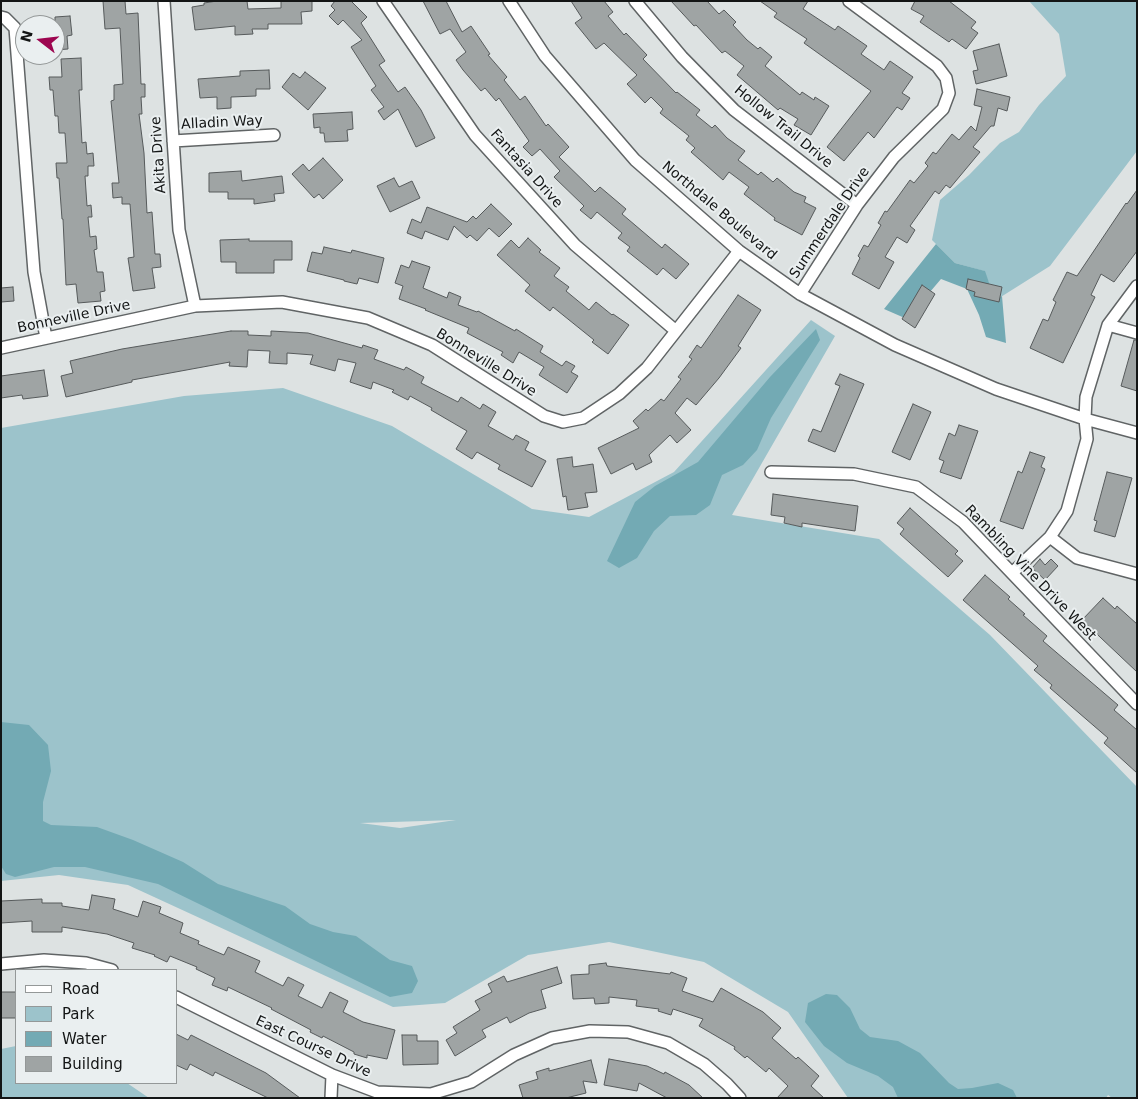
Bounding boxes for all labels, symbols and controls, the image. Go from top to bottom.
north arrow [15,15,65,65]
text: N [17,28,36,44]
street label: Hollow Trail Drive [730,82,836,172]
street label: Alladin Way [181,112,263,134]
street label: Akita Drive [148,116,170,194]
street label: Fantasia Drive [486,126,566,212]
street label: Northdale Boulevard [658,158,780,264]
street label: Summerdale Drive [786,164,874,282]
street label: Bonneville Drive [16,297,132,337]
street label: Bonneville Drive [433,325,539,401]
street label: Rambling Vine Drive West [961,502,1099,644]
legend [15,969,178,1084]
text: Road [62,980,100,998]
text: Park [62,1005,94,1023]
street label: East Course Drive [253,1013,373,1081]
text: Water [62,1030,106,1048]
text: Building [62,1055,123,1073]

